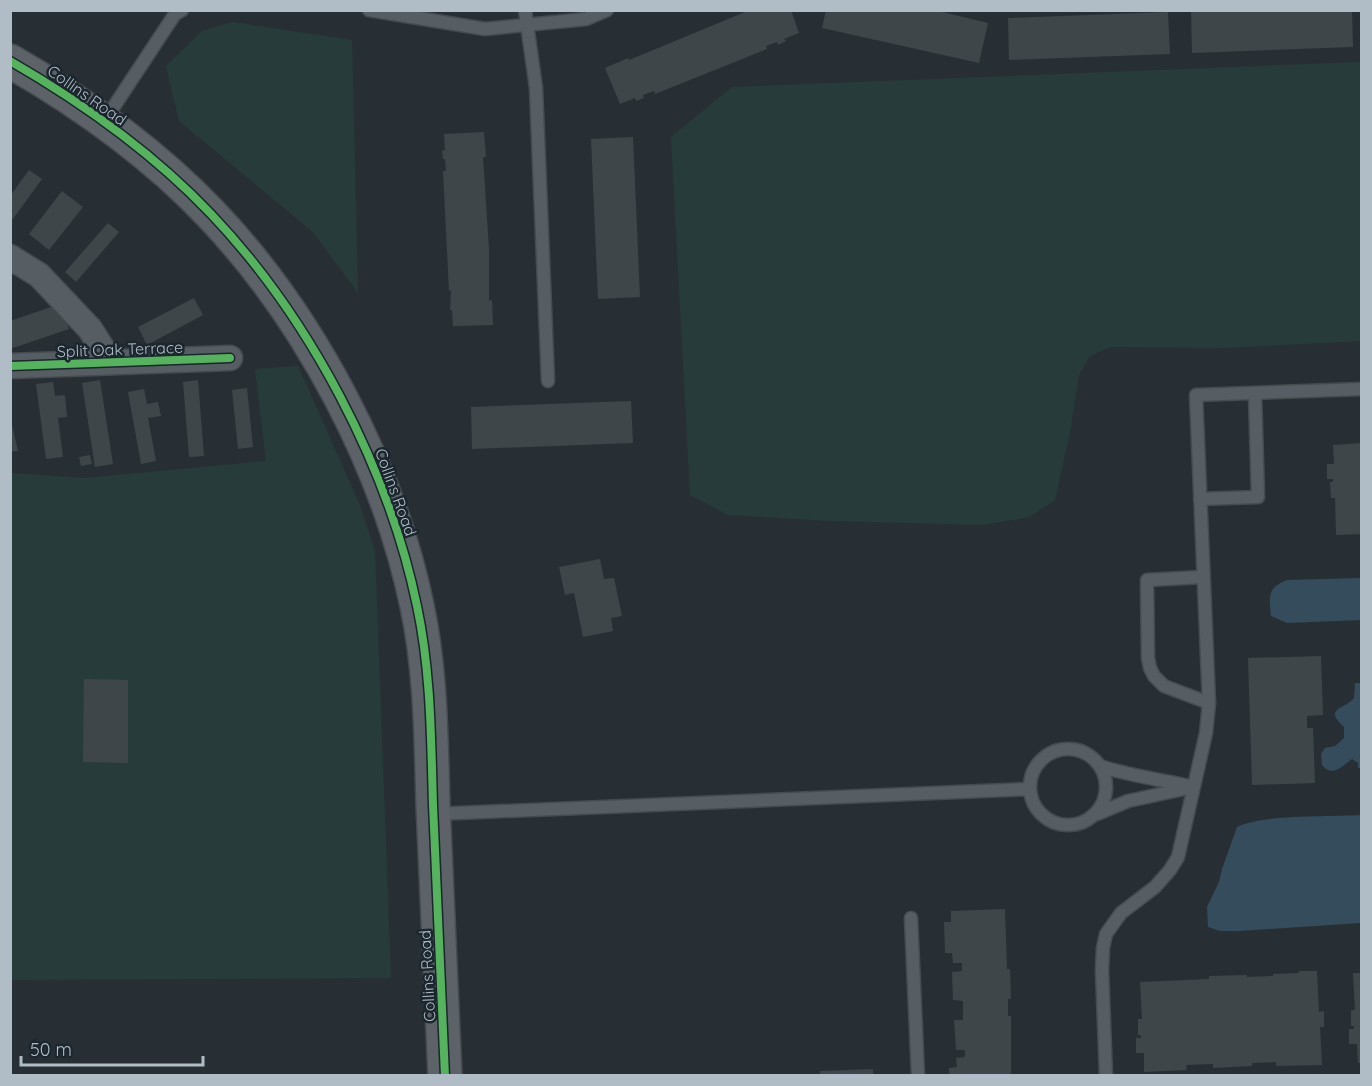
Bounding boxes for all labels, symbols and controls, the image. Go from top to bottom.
street label: Collins Road [44,61,130,129]
street label: Split Oak Terrace [56,337,184,361]
street label: Collins Road [371,445,421,539]
street label: Collins Road [415,930,439,1022]
scale bar [21,1029,202,1067]
text: 50 m [30,1038,72,1061]

